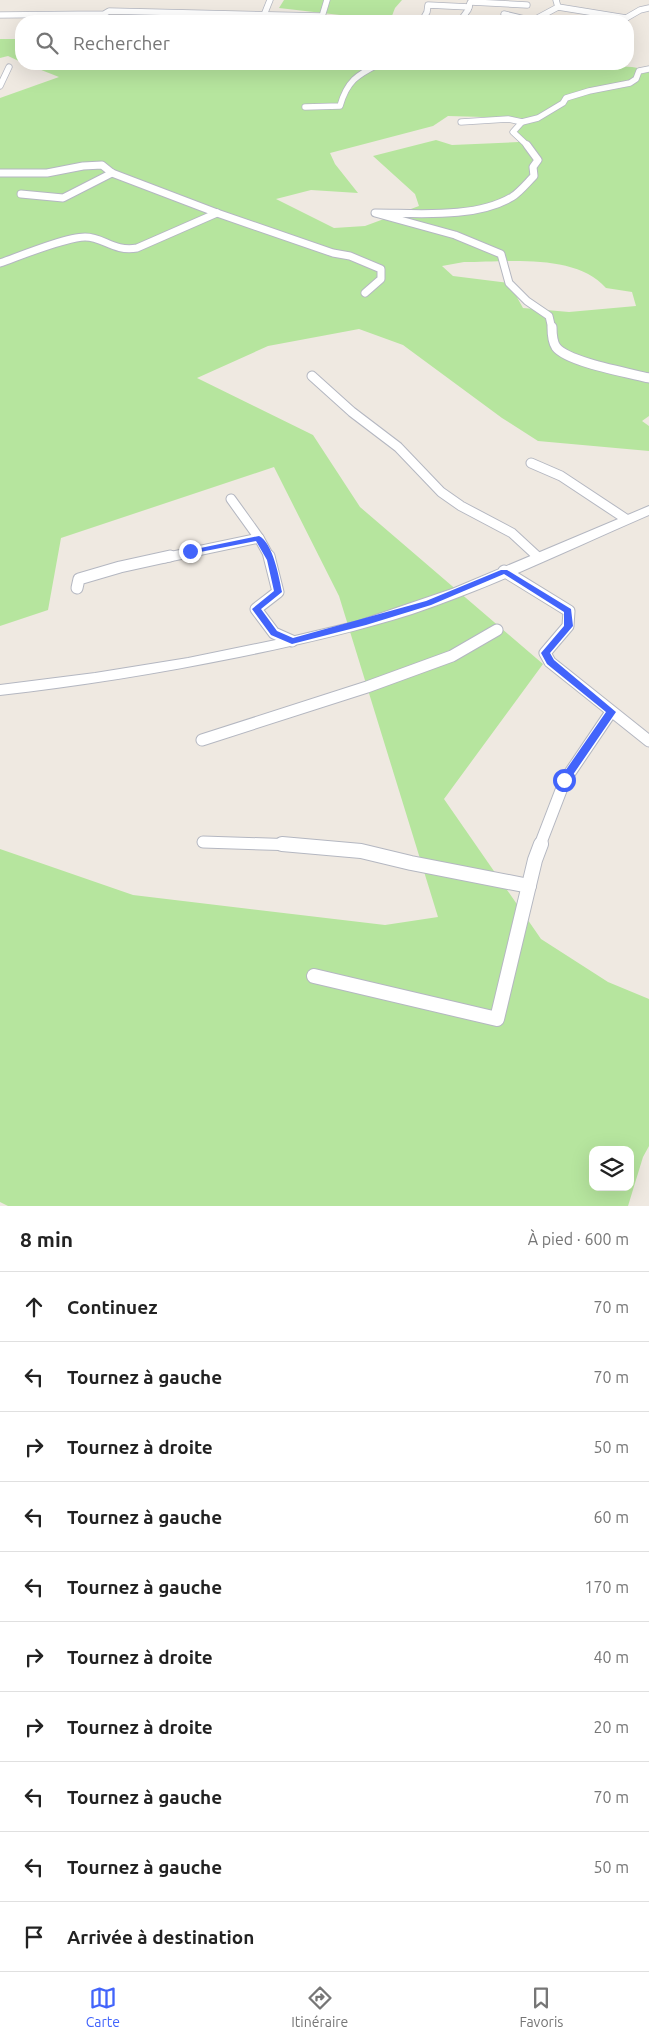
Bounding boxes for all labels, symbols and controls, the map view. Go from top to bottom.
search box [15,15,634,70]
icon: search [33,29,61,57]
text: Rechercher [73,32,170,54]
route end [179,540,202,563]
route start [553,769,576,792]
map controls [589,1146,634,1191]
button: layers [589,1146,634,1191]
text: 8 min [20,1227,73,1251]
text: À pied · 600 m [528,1230,629,1248]
icon: ahead [20,1293,48,1321]
text: Continuez [67,1296,157,1318]
text: 70 m [593,1298,629,1316]
icon: left [20,1363,48,1391]
text: Tournez à gauche [67,1366,222,1388]
text: 70 m [593,1368,629,1386]
icon: right [20,1433,48,1461]
text: Tournez à droite [67,1436,213,1458]
text: 50 m [593,1438,629,1456]
icon: left [20,1503,48,1531]
text: Tournez à gauche [67,1506,222,1528]
text: 60 m [593,1508,629,1526]
icon: left [20,1573,48,1601]
text: Tournez à gauche [67,1576,222,1598]
text: 170 m [584,1578,629,1596]
icon: right [20,1643,48,1671]
text: Tournez à droite [67,1646,213,1668]
text: 40 m [593,1648,629,1666]
icon: right [20,1713,48,1741]
text: Tournez à droite [67,1716,213,1738]
text: 20 m [593,1718,629,1736]
icon: left [20,1783,48,1811]
text: Tournez à gauche [67,1786,222,1808]
text: 70 m [593,1788,629,1806]
icon: left [20,1853,48,1881]
text: Tournez à gauche [67,1856,222,1878]
text: 50 m [593,1858,629,1876]
icon: arrive [20,1923,48,1951]
text: Arrivée à destination [67,1926,254,1948]
tab: Carte [86,1984,120,2030]
tab: Itinéraire [291,1984,348,2030]
tab: Favoris [520,1984,563,2030]

